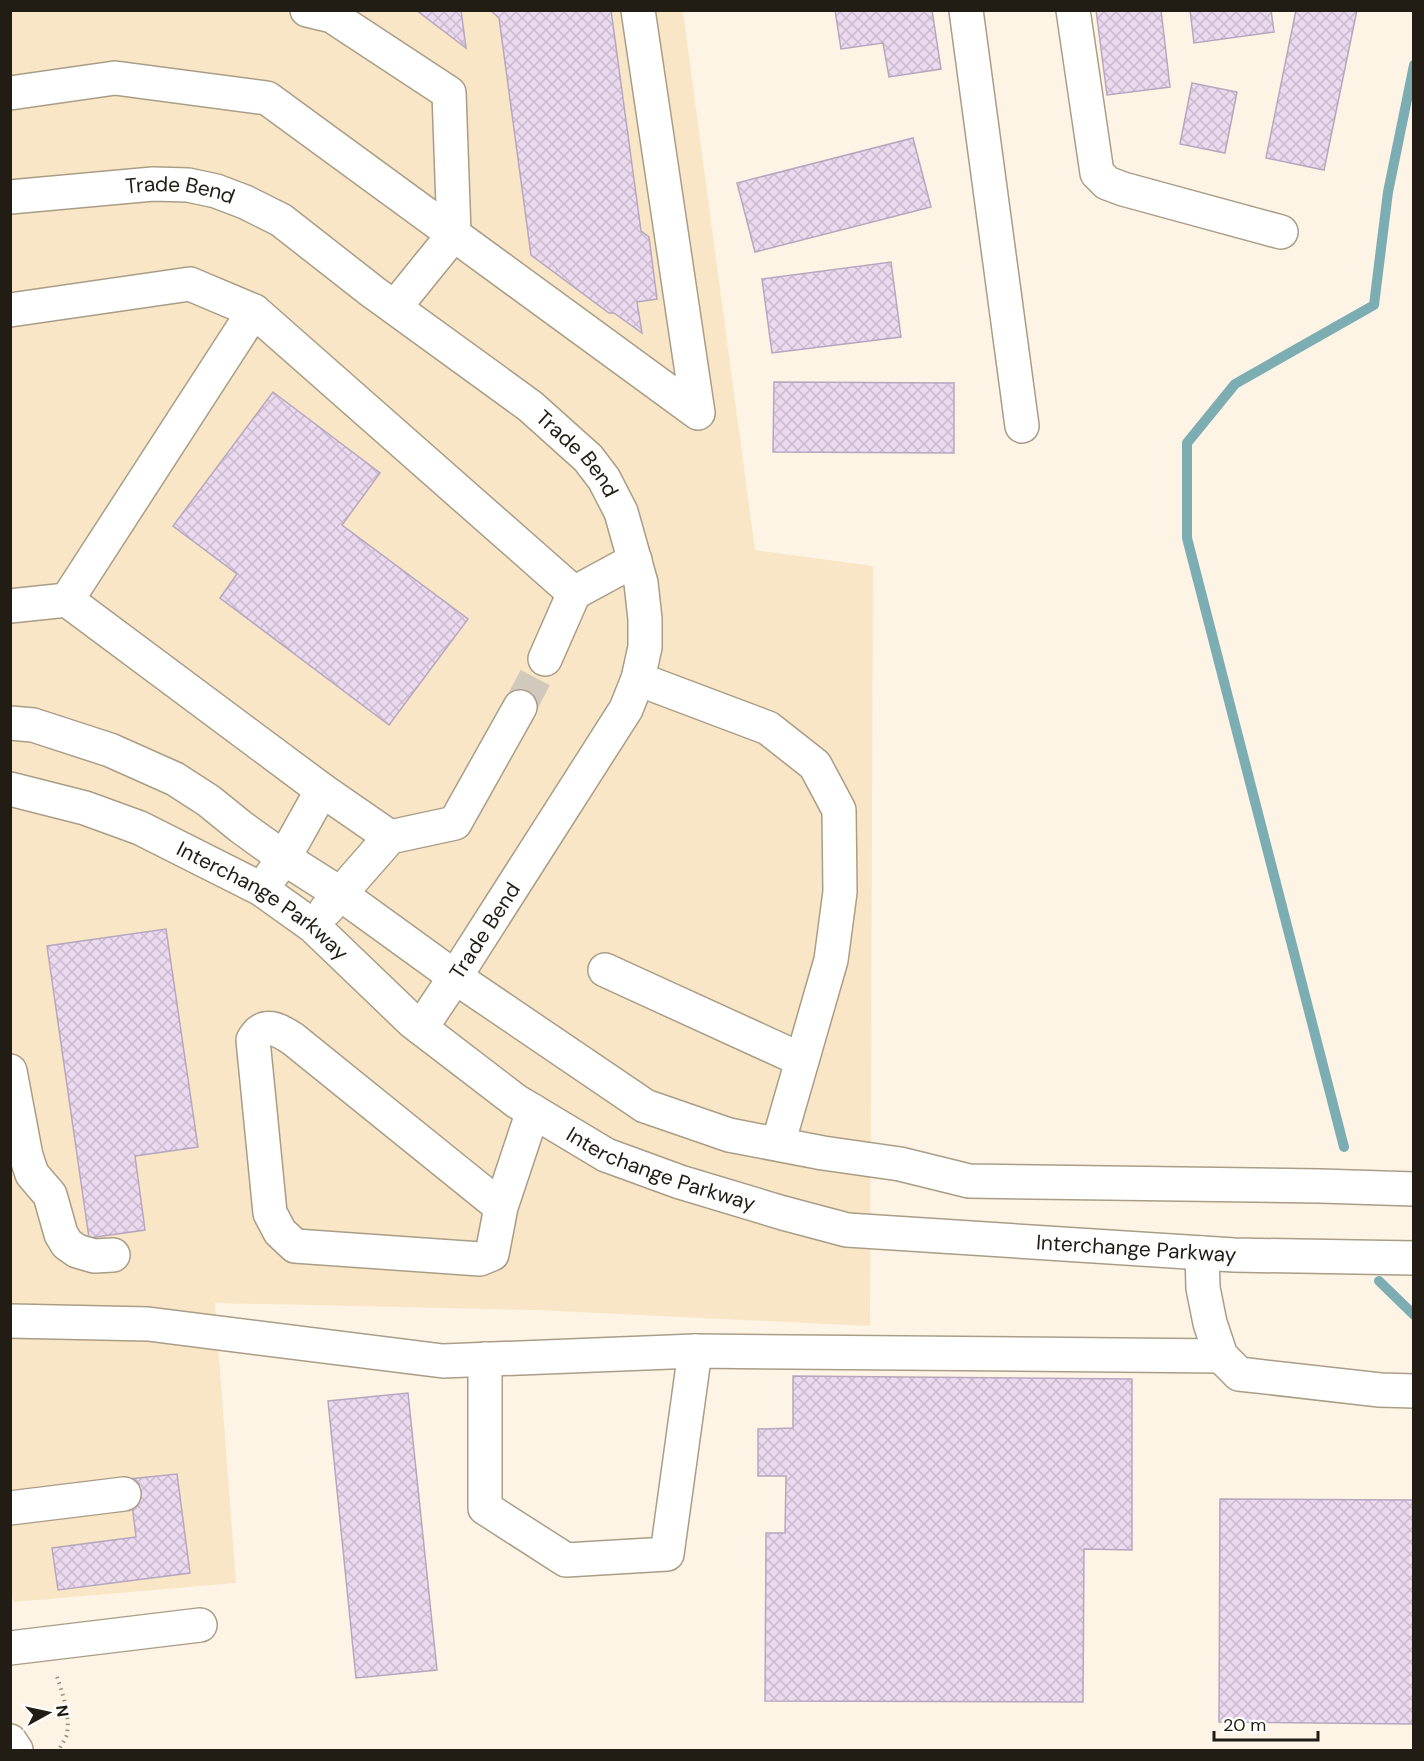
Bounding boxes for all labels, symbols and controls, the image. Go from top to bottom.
street label: Trade Bend [124,170,239,211]
street label: Trade Bend [530,404,625,502]
street label: Interchange Parkway [172,835,355,967]
street label: Trade Bend [443,877,527,985]
street label: Interchange Parkway [561,1120,759,1218]
street label: Interchange Parkway [1035,1228,1238,1269]
north arrow [18,1683,78,1743]
text: N [51,1704,74,1718]
scale bar [1214,1704,1318,1742]
text: 20 m [1223,1713,1266,1737]

